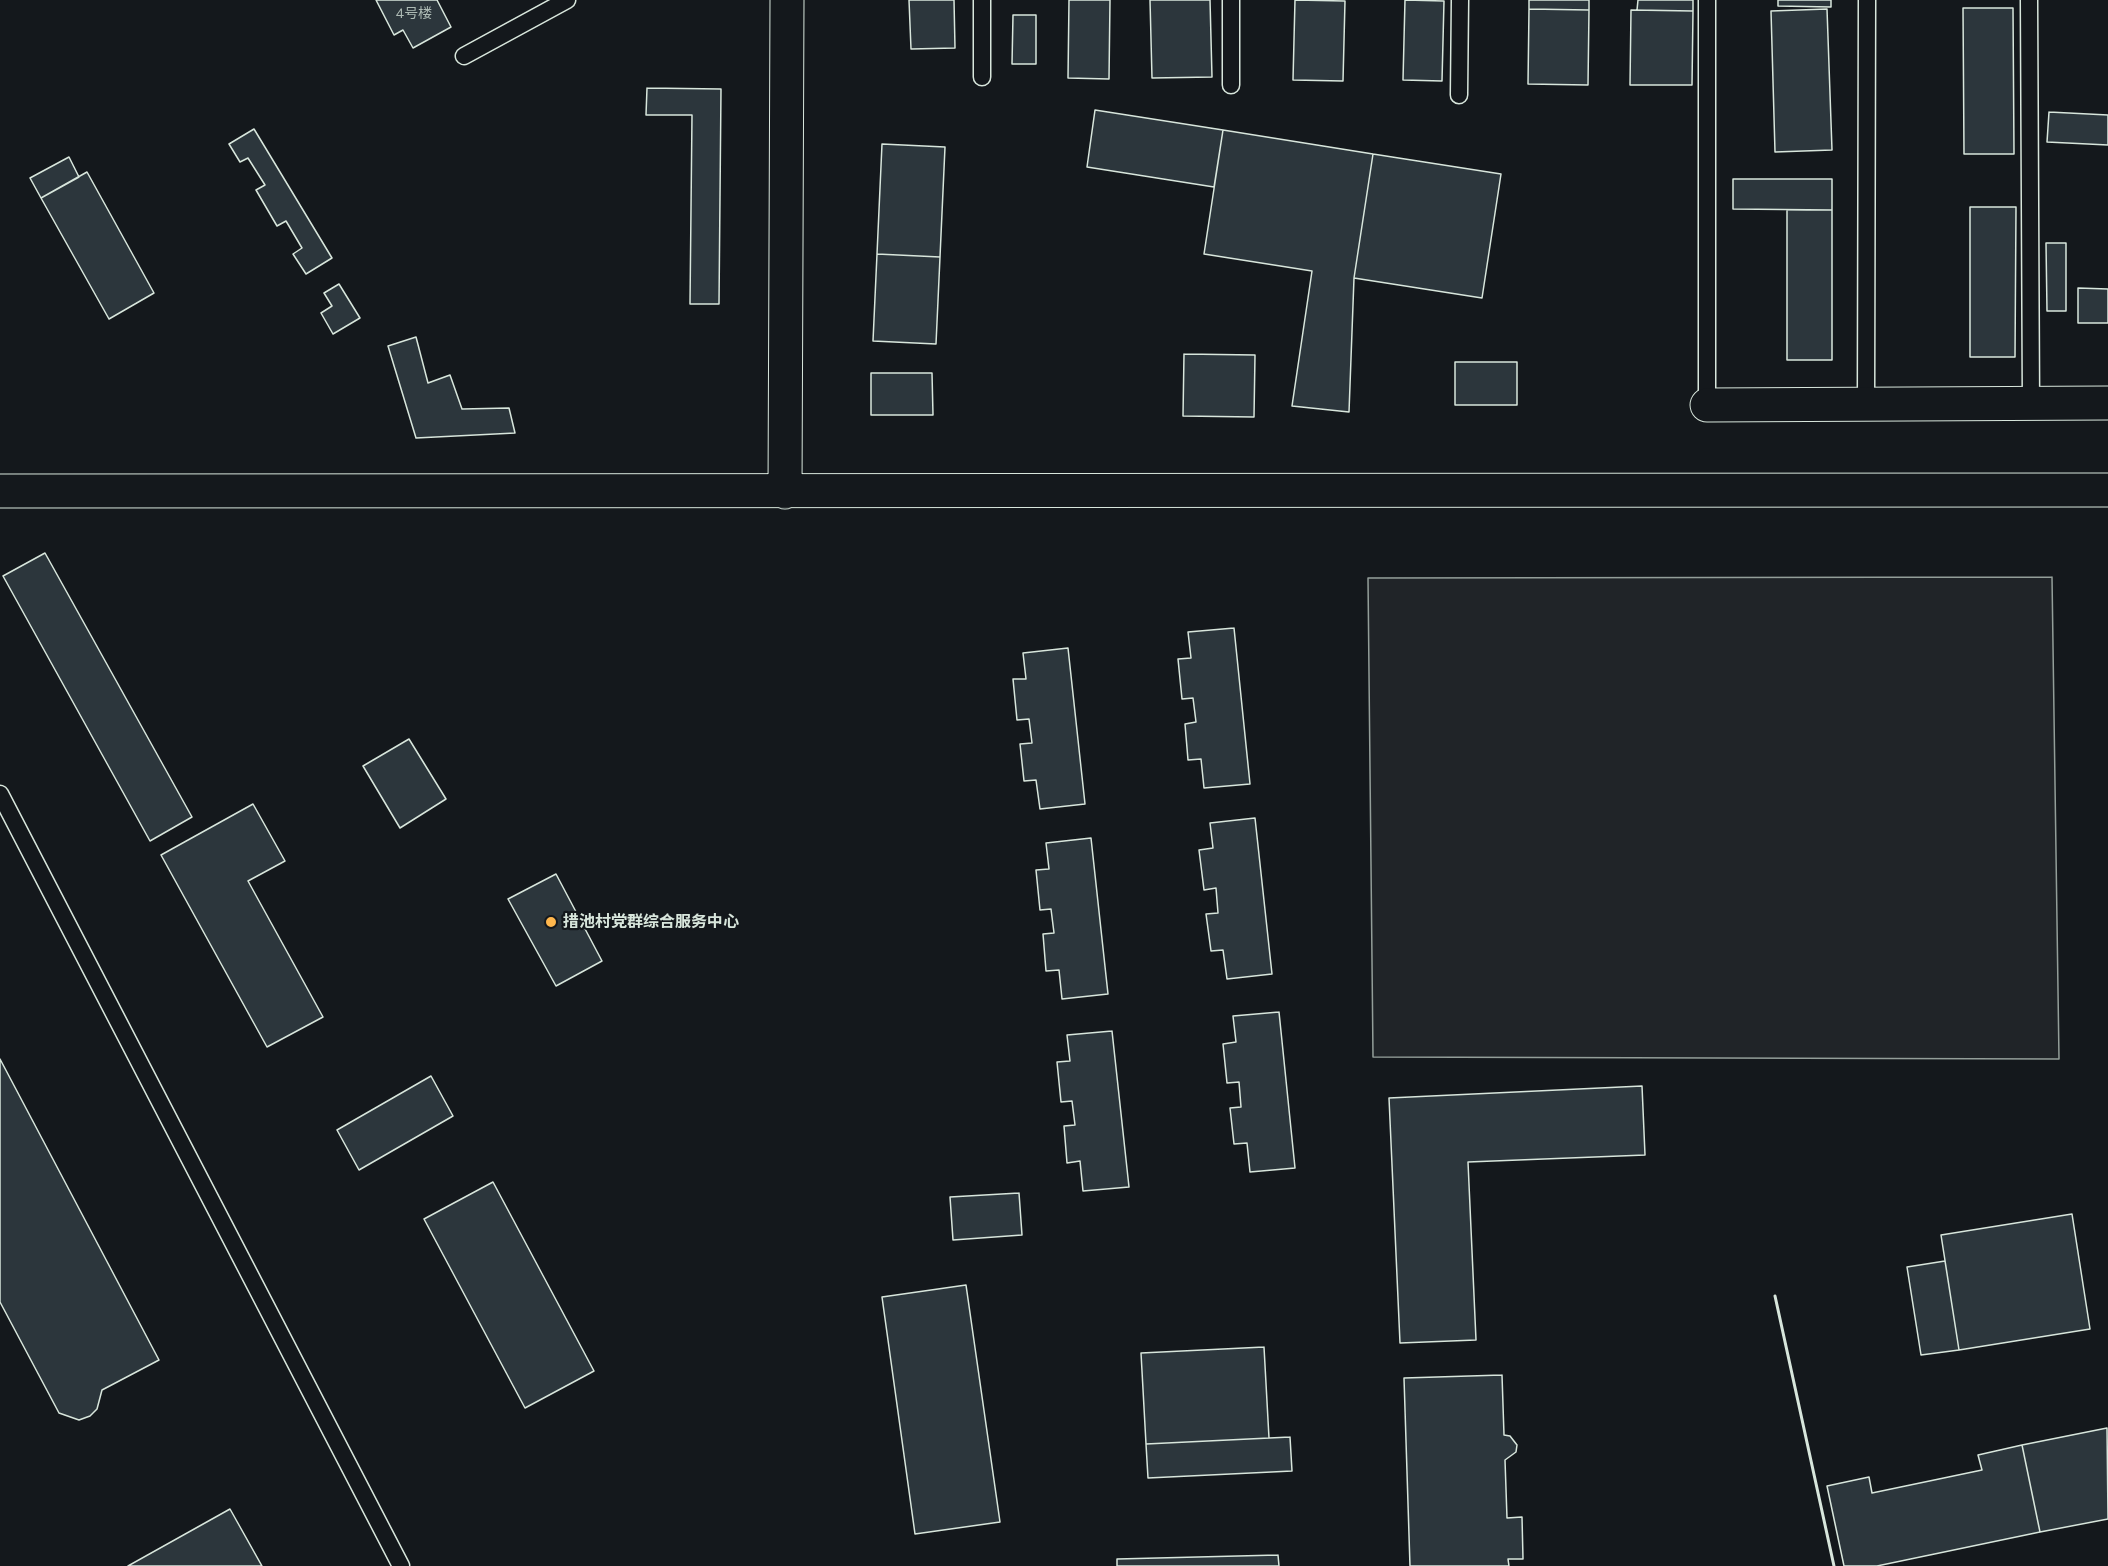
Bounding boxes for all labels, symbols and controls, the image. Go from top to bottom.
house number: 4号楼 [396,5,432,21]
place label: 措池村党群综合服务中心 [563,912,739,932]
marker: 措池村党群综合服务中心 [544,915,558,929]

